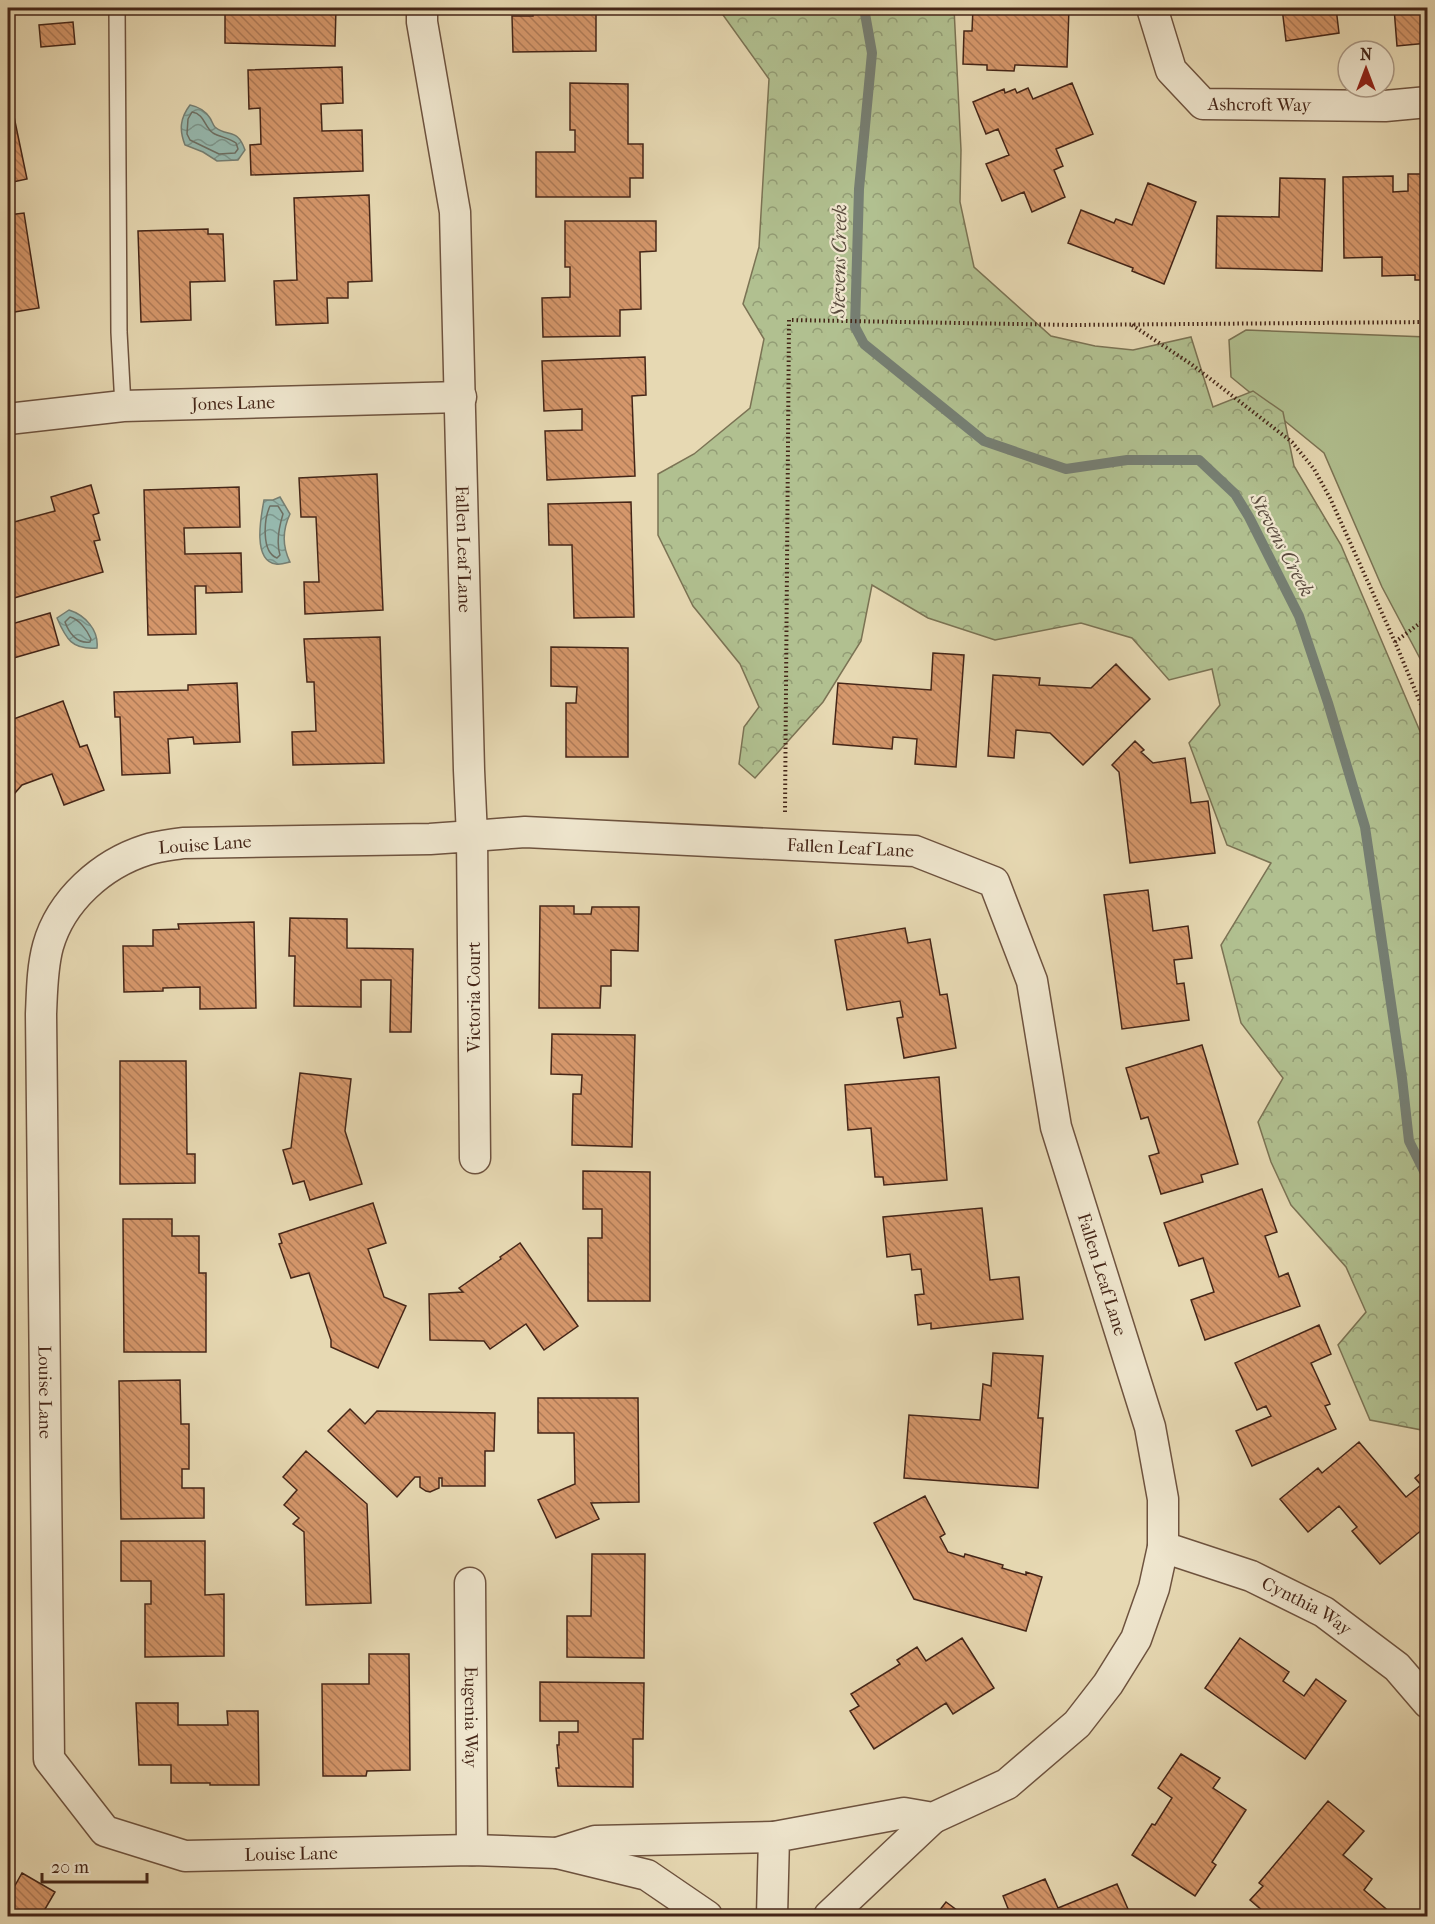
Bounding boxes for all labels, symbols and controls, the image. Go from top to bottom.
north arrow [1336,39,1396,99]
text: N [1360,45,1373,64]
street label: Ashcroft Way [1207,94,1313,116]
water label: Stevens Creek [826,204,851,319]
street label: Jones Lane [189,391,275,415]
street label: Fallen Leaf Lane [451,485,476,613]
water label: Stevens Creek [1245,488,1319,601]
street label: Louise Lane [158,831,252,859]
street label: Fallen Leaf Lane [786,834,915,861]
street label: Victoria Court [464,941,485,1053]
street label: Fallen Leaf Lane [1073,1210,1131,1338]
street label: Louise Lane [34,1345,56,1439]
street label: Cynthia Way [1258,1572,1357,1640]
street label: Eugenia Way [460,1666,482,1769]
street label: Louise Lane [244,1842,338,1865]
scale bar [42,1846,147,1884]
text: 20 m [51,1857,89,1878]

